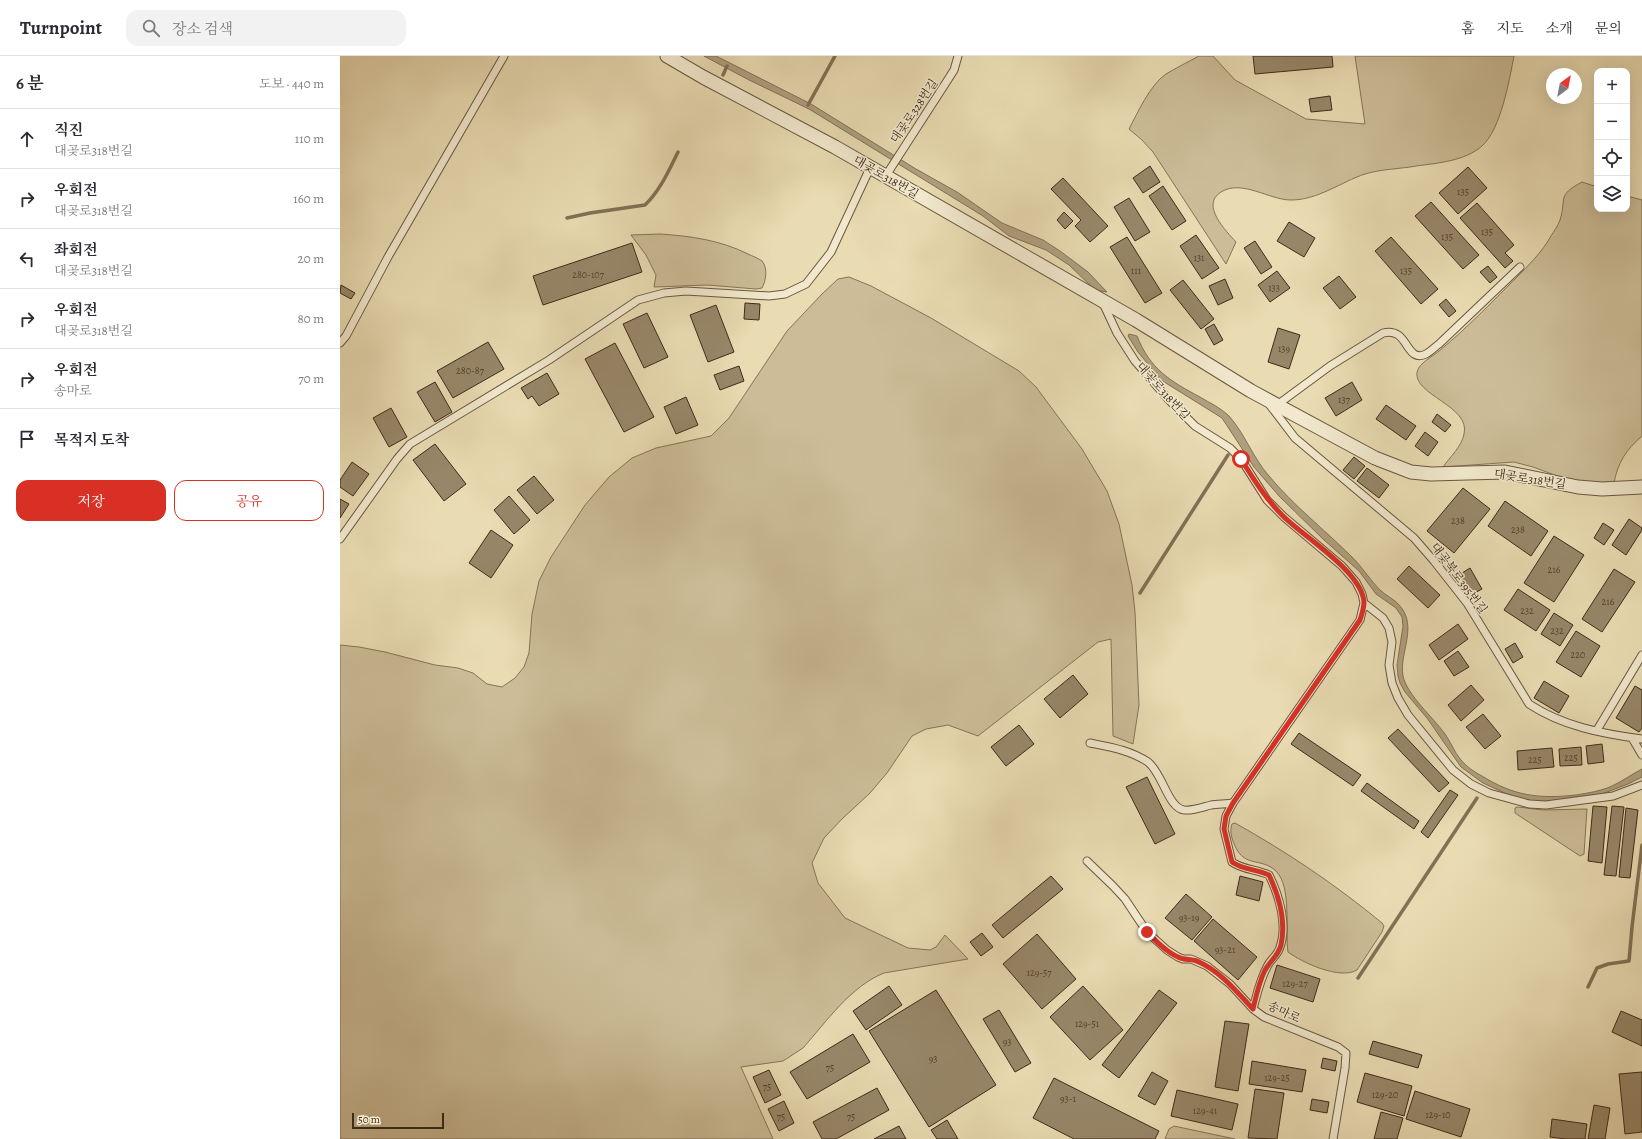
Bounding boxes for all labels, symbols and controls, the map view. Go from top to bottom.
search box [126,10,406,46]
text: Turnpoint [20,15,102,41]
icon: search [140,17,162,39]
text: 장소 검색 [172,19,233,39]
text: 홈 [1461,19,1475,38]
text: 지도 [1497,19,1524,38]
text: 소개 [1546,19,1573,38]
text: 문의 [1595,19,1622,38]
north arrow [1546,68,1582,104]
map controls [1594,68,1630,212]
button: + [1594,68,1630,104]
text: 6 분 [16,72,43,95]
text: 도보 · 440 m [259,75,324,92]
street label: 대곶로328번길 [887,76,941,146]
button: − [1594,104,1630,140]
text: 직진 [54,120,83,140]
icon: ahead [16,128,38,150]
text: 110 m [295,130,324,147]
button: locate [1594,140,1630,176]
text: 대곶로318번길 [54,142,133,159]
street label: 대곶로318번길 [850,152,922,202]
button: layers [1594,176,1630,212]
text: 우회전 [54,180,97,200]
house number: 135 [1457,185,1469,198]
icon: right [16,188,38,210]
text: 160 m [293,190,324,207]
text: 대곶로318번길 [54,202,133,219]
house number: 135 [1481,225,1493,238]
house number: 135 [1441,230,1453,243]
text: 좌회전 [54,240,97,260]
icon: left [16,248,38,270]
text: 20 m [298,250,324,267]
house number: 131 [1194,251,1205,264]
text: 대곶로318번길 [54,262,133,279]
house number: 111 [1131,264,1142,277]
house number: 135 [1400,264,1412,277]
house number: 280-107 [572,268,605,281]
house number: 133 [1268,281,1280,294]
text: 우회전 [54,300,97,320]
icon: right [16,308,38,330]
text: 80 m [297,310,324,327]
text: 대곶로318번길 [54,322,133,339]
house number: 139 [1278,342,1291,355]
street label: 대곶로318번길 [1133,359,1193,423]
text: 우회전 [54,360,97,380]
house number: 280-87 [456,364,485,377]
icon: right [16,368,38,390]
text: 70 m [298,370,324,387]
text: 송마로 [54,382,92,399]
house number: 137 [1338,393,1351,406]
icon: arrive [16,428,38,450]
text: 목적지 도착 [54,430,129,450]
route start [1232,450,1250,468]
street label: 대곶로318번길 [1493,465,1567,493]
button: 저장 [16,480,166,521]
button: 공유 [174,480,324,521]
house number: 238 [1451,514,1465,527]
house number: 238 [1511,523,1525,536]
street label: 대곶북로395번길 [1427,539,1491,617]
house number: 216 [1548,563,1561,576]
house number: 216 [1602,595,1615,608]
house number: 232 [1520,604,1534,617]
house number: 232 [1550,624,1564,637]
house number: 220 [1571,648,1585,661]
house number: 225 [1564,751,1578,764]
house number: 225 [1528,753,1542,766]
house number: 93-19 [1179,911,1200,924]
route end [1138,923,1156,941]
house number: 93-21 [1215,943,1236,956]
house number: 129-57 [1026,966,1052,979]
house number: 129-27 [1282,977,1309,990]
street label: 송마로 [1265,997,1304,1027]
house number: 129-51 [1075,1017,1100,1030]
house number: 93 [1003,1035,1011,1048]
house number: 93 [929,1052,937,1065]
house number: 75 [826,1061,834,1074]
house number: 129-25 [1264,1071,1290,1084]
house number: 75 [763,1080,771,1093]
house number: 129-20 [1372,1088,1398,1101]
house number: 93-1 [1060,1092,1077,1105]
house number: 129-41 [1193,1104,1218,1117]
house number: 129-10 [1425,1108,1451,1121]
house number: 75 [777,1110,785,1123]
house number: 75 [847,1110,855,1123]
scale bar [352,1111,444,1130]
text: 50 m [358,1112,380,1127]

